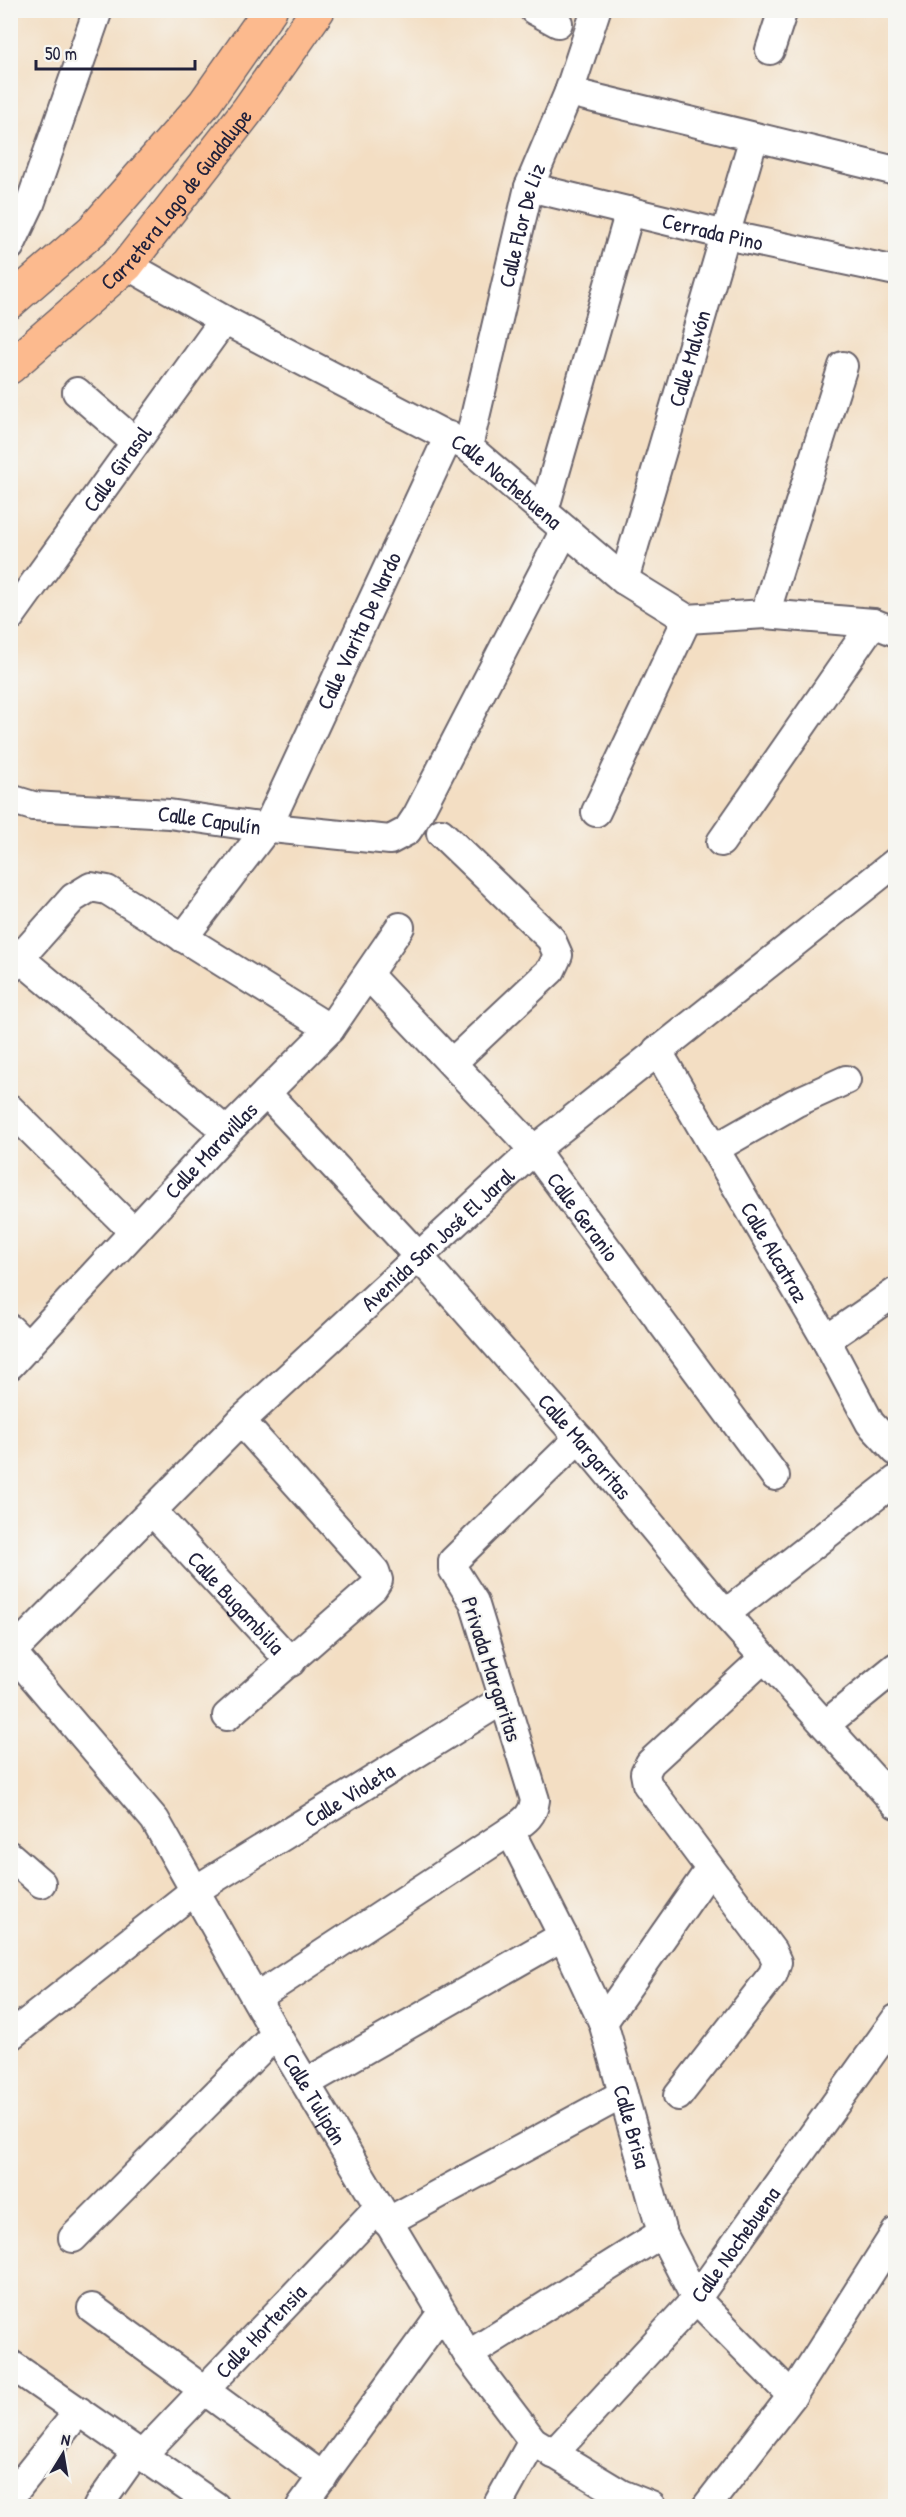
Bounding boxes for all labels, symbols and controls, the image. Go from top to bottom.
scale bar [36,33,195,71]
text: 50 m [45,41,77,66]
street label: Carretera Lago de Guadalupe [94,102,259,297]
street label: Calle Flor De Liz [491,158,552,290]
street label: Cerrada Pino [659,205,766,258]
street label: Calle Malvón [661,307,717,410]
street label: Calle Girasol [76,419,158,518]
street label: Calle Nochebuena [446,426,569,536]
street label: Calle Varita De Nardo [309,547,408,714]
street label: Calle Capulín [157,798,262,842]
street label: Calle Maravillas [157,1095,264,1205]
street label: Avenida San José El Jaral [354,1160,521,1318]
street label: Calle Geranio [540,1166,626,1267]
street label: Calle Alcatraz [734,1196,816,1308]
street label: Calle Margaritas [531,1387,639,1506]
street label: Calle Bugambilia [181,1544,292,1661]
street label: Privada Margaritas [455,1593,529,1745]
street label: Calle Violeta [299,1755,401,1834]
street label: Calle Tulipán [276,2047,354,2150]
street label: Calle Brisa [606,2081,658,2172]
street label: Calle Nochebuena [683,2180,787,2309]
street label: Calle Hortensia [208,2277,313,2385]
north arrow [33,2424,93,2484]
text: N [60,2428,73,2451]

